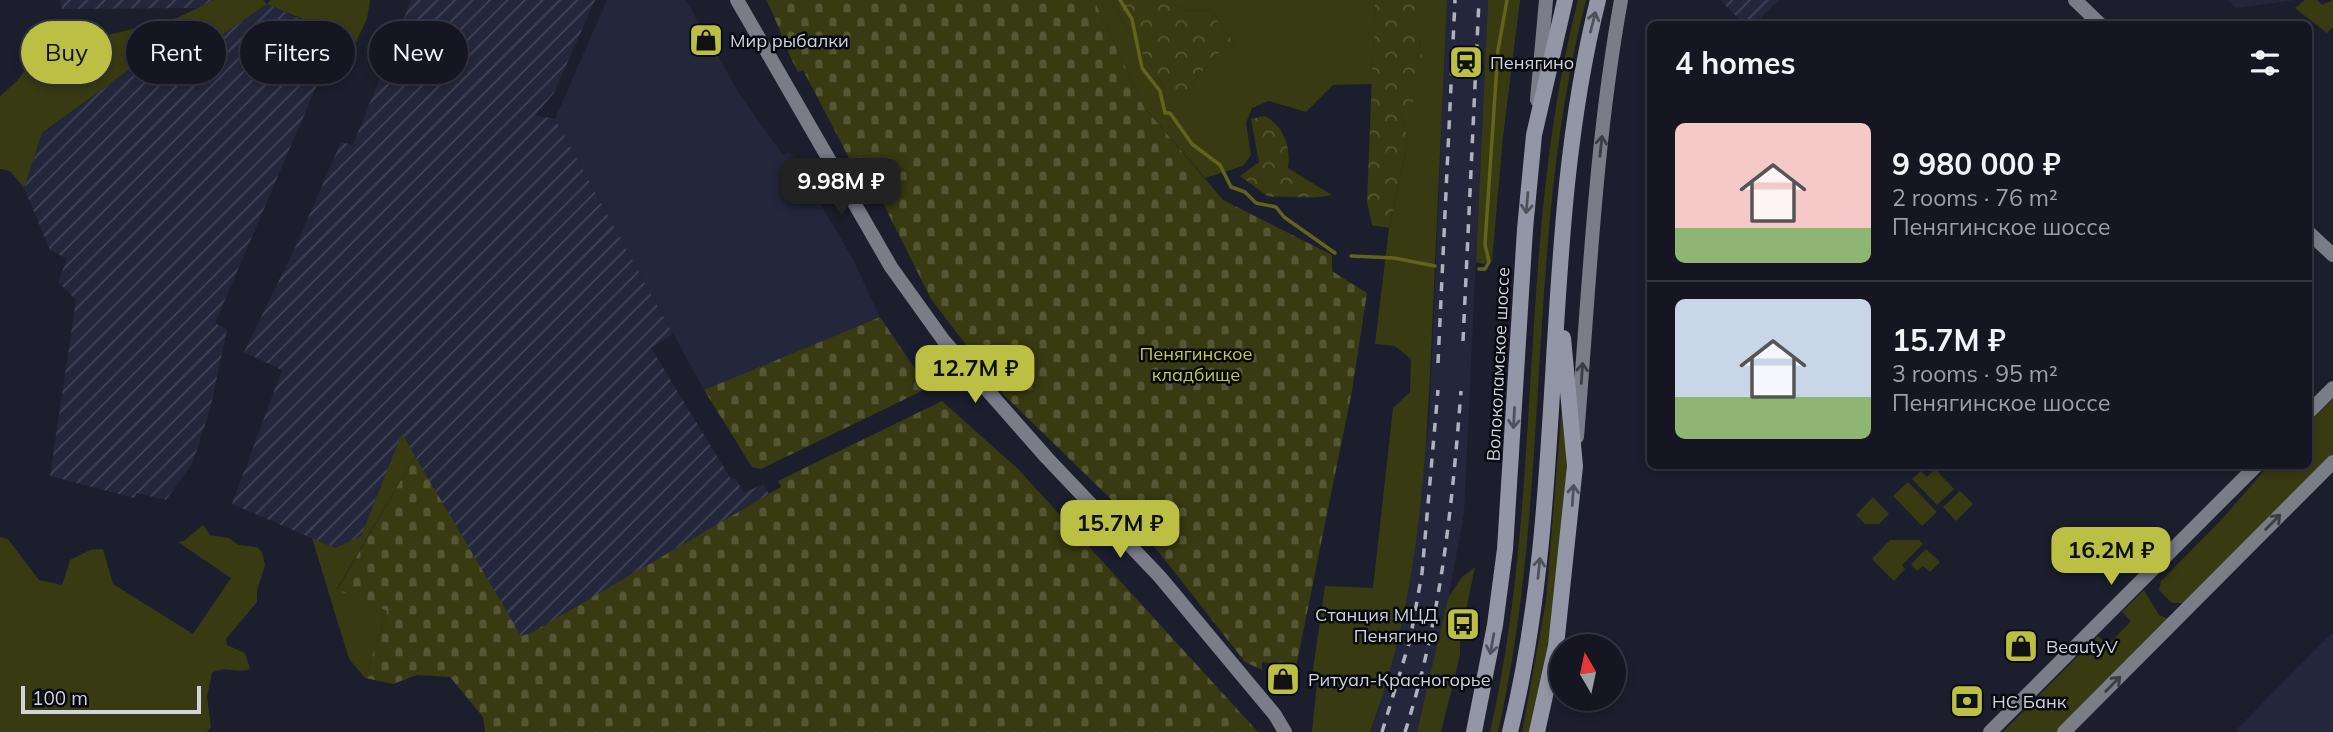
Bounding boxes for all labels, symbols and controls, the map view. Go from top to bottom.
one-way arrow [1587,11,1600,34]
chip: Buy [21,21,112,84]
chip: Rent [126,21,226,84]
chip: Filters [240,21,355,84]
chip: New [369,21,468,84]
shop icon: Мир рыбалки [687,21,725,59]
place label: Мир рыбалки [730,29,849,52]
station icon: Пенягино [1447,43,1485,81]
text: 4 homes [1675,44,1796,82]
icon: filters [2246,44,2284,82]
place label: Пенягино [1490,51,1574,74]
one-way arrow [1595,136,1608,158]
text: 9 980 000 ₽ [1892,145,2061,183]
icon: home [1731,151,1815,235]
pin: 9.98M ₽ [776,158,906,218]
text: 9.98M ₽ [797,166,885,195]
text: 2 rooms · 76 m² [1892,183,2058,212]
one-way arrow [1520,191,1533,214]
text: Пенягинское шоссе [1892,212,2111,241]
street label: Волоколамское шоссе [1481,266,1515,462]
text: 15.7M ₽ [1892,321,2006,359]
icon: home [1731,327,1815,411]
park label: Пенягинское кладбище [1139,342,1253,386]
pin: 12.7M ₽ [910,346,1040,405]
text: 12.7M ₽ [931,353,1019,382]
text: 3 rooms · 95 m² [1892,359,2058,388]
one-way arrow [1576,362,1589,385]
text: Пенягинское шоссе [1892,388,2111,417]
one-way arrow [1508,406,1521,429]
one-way arrow [1567,485,1580,507]
pin: 15.7M ₽ [1055,500,1185,560]
text: 15.7M ₽ [1076,508,1164,537]
one-way arrow [2265,514,2282,531]
pin: 16.2M ₽ [2046,528,2176,587]
text: 16.2M ₽ [2067,535,2155,564]
one-way arrow [1532,558,1545,580]
place label: Станция МЦД Пенягино [1315,603,1439,647]
bus stop icon: Станция МЦД Пенягино [1444,605,1482,643]
shop icon: BeautyV [2002,627,2040,665]
one-way arrow [1485,632,1498,655]
north arrow [1549,634,1626,710]
map controls [1549,634,1626,711]
place label: BeautyV [2046,635,2118,658]
shop icon: Ритуал-Красногорье [1264,660,1302,698]
place label: Ритуал-Красногорье [1308,668,1491,691]
one-way arrow [2104,675,2121,692]
bank icon: НС Банк [1948,682,1986,720]
scale bar [21,683,201,715]
text: 100 m [32,686,88,710]
place label: НС Банк [1992,690,2067,713]

